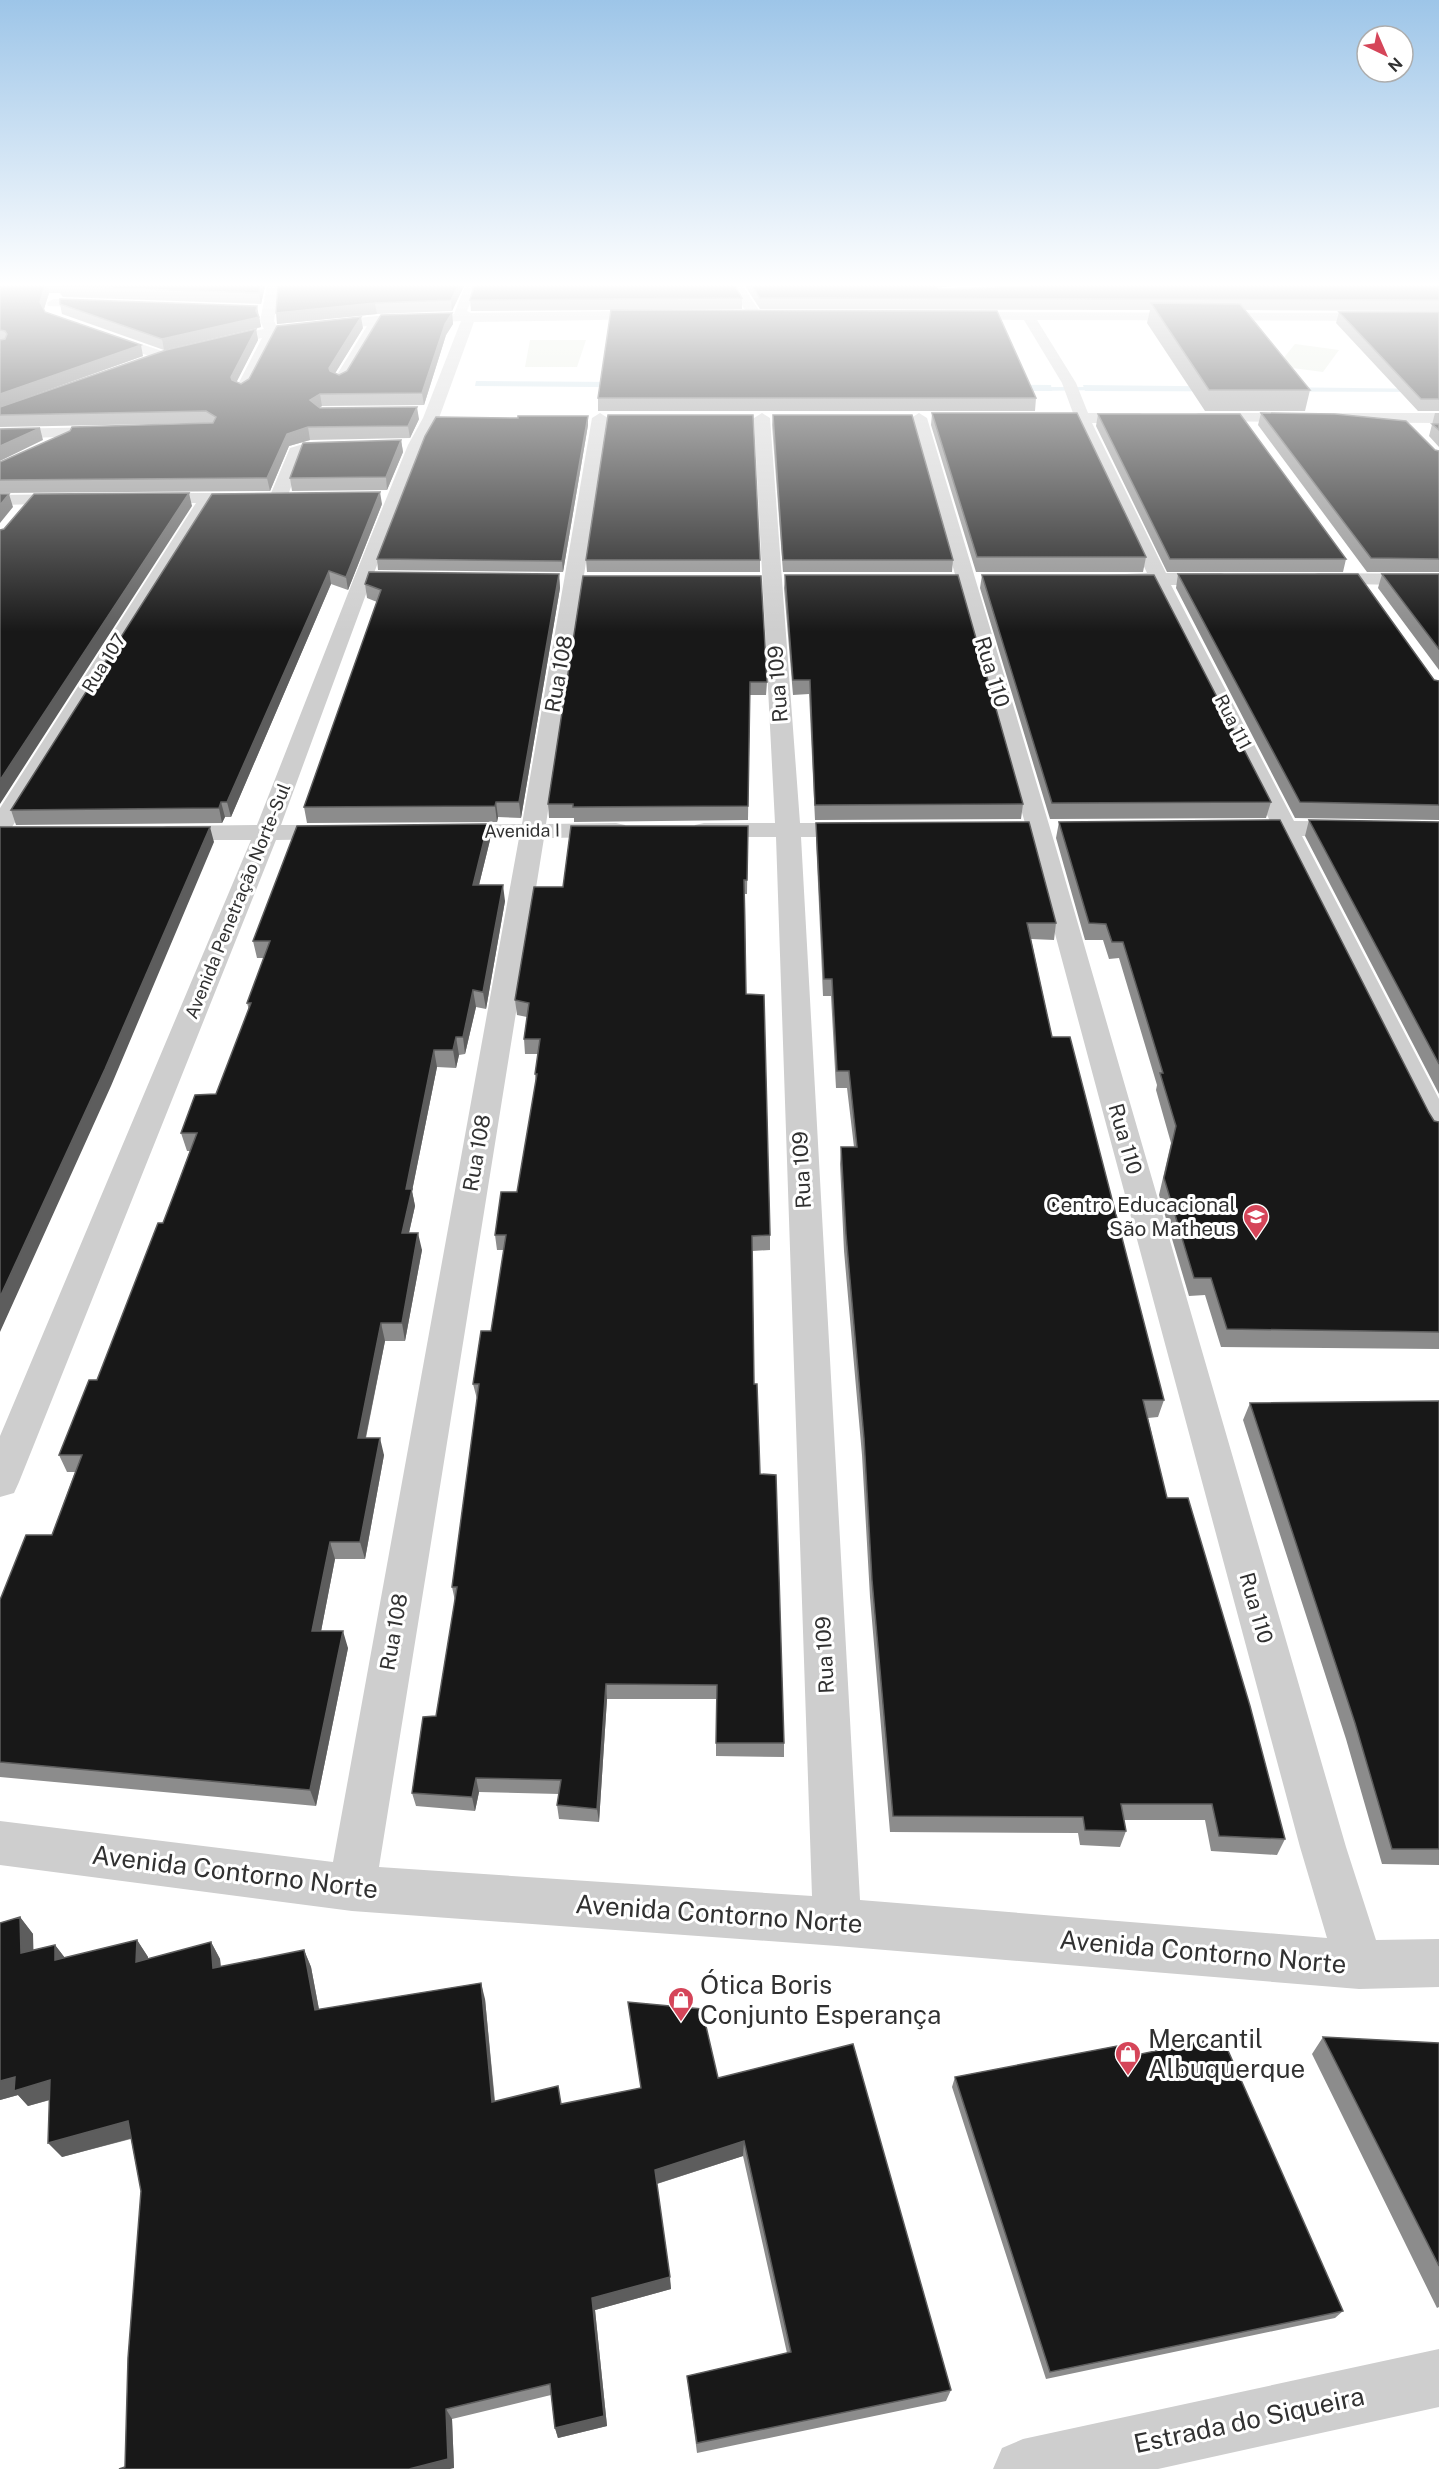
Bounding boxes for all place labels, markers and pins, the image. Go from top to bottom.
place label: Centro Educacional São Matheus [1046,1192,1236,1241]
school or university icon: Centro Educacional São Matheus [1241,1202,1271,1240]
place label: Ótica Boris Conjunto Esperança [700,1969,941,2030]
shop icon: Ótica Boris Conjunto Esperança [666,1985,696,2023]
place label: Mercantil Albuquerque [1148,2023,1305,2084]
shop icon: Mercantil Albuquerque [1113,2039,1143,2077]

